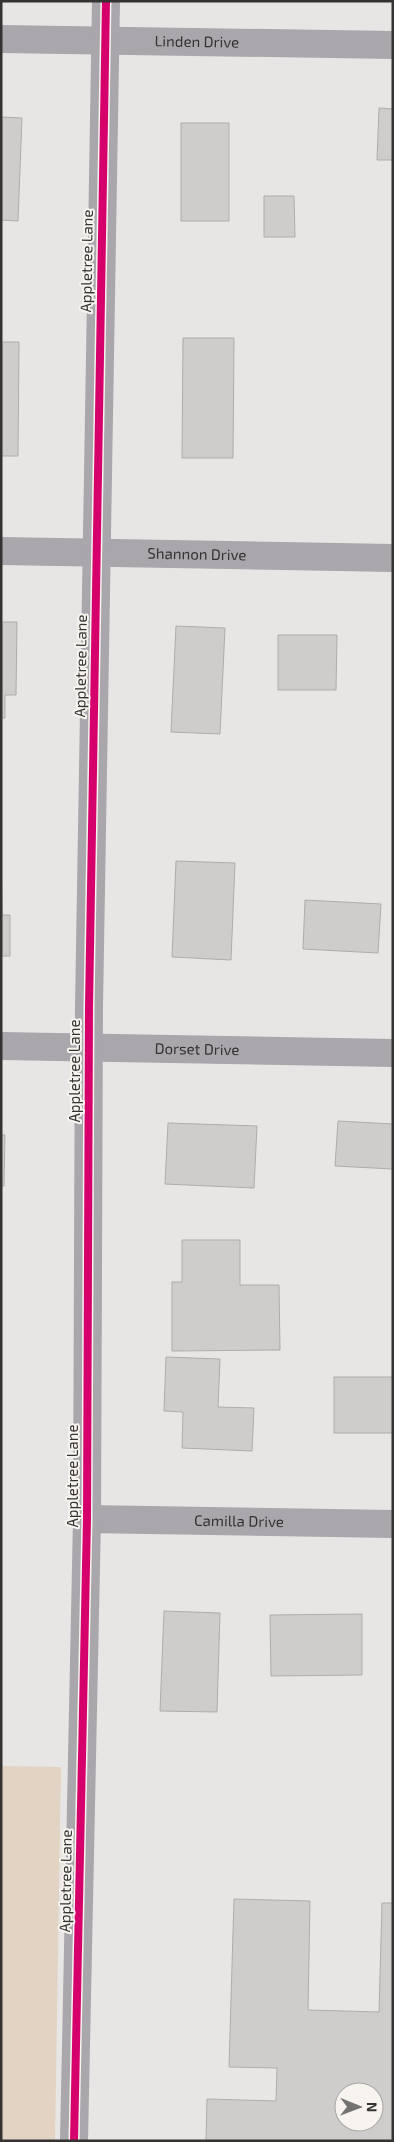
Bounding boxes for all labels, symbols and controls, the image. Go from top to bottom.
street label: Linden Drive [155,31,239,51]
street label: Appletree Lane [76,209,96,313]
street label: Shannon Drive [147,544,247,563]
street label: Appletree Lane [70,614,90,718]
street label: Appletree Lane [65,1020,83,1122]
street label: Dorset Drive [154,1039,240,1058]
street label: Appletree Lane [63,1425,81,1527]
street label: Camilla Drive [194,1511,284,1530]
street label: Appletree Lane [55,1829,75,1933]
north arrow [334,2082,384,2132]
text: N [364,2102,381,2112]

